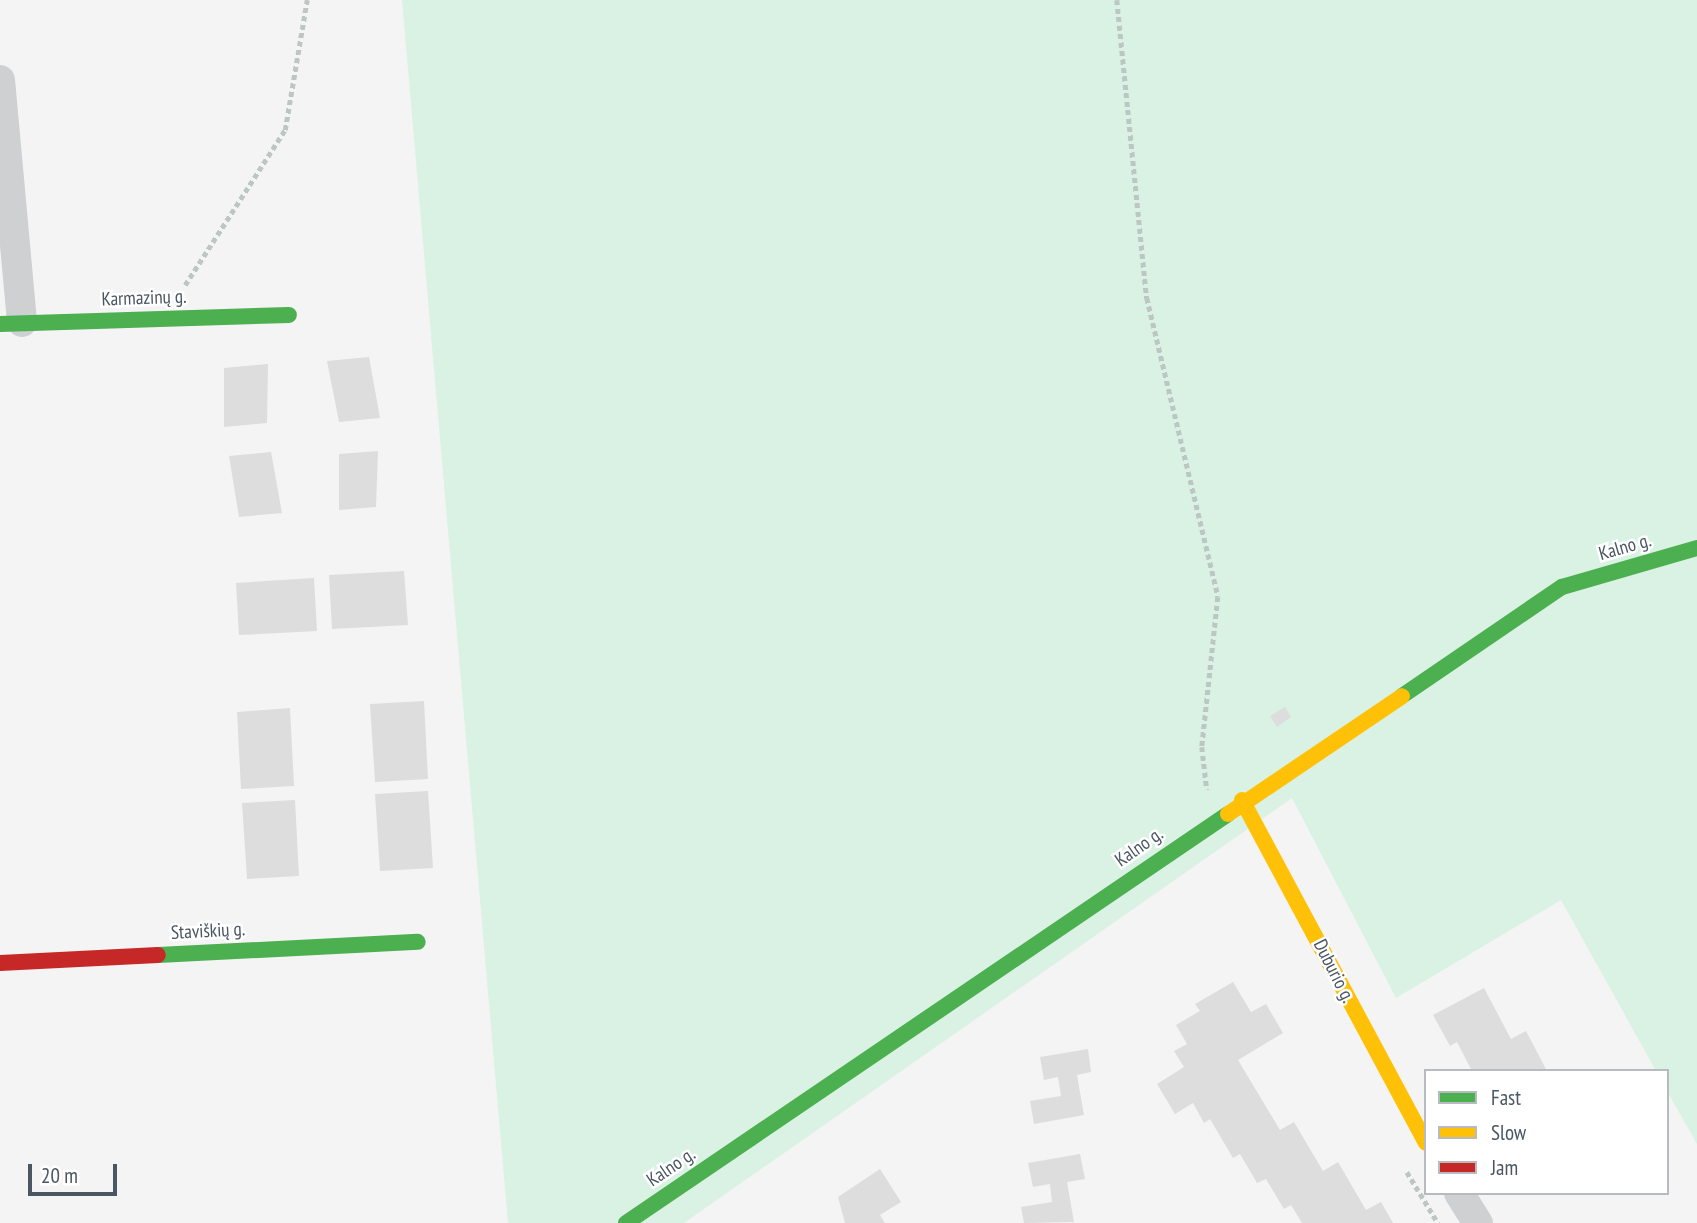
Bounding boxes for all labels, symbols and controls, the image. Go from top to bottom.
street label: Karmazinų g. [101,285,187,311]
street label: Kalno g. [1596,529,1654,565]
street label: Kalno g. [1111,822,1167,872]
street label: Staviškių g. [170,918,246,944]
street label: Duburio g. [1308,936,1360,1006]
legend [1424,1069,1669,1195]
text: Fast [1491,1084,1521,1111]
text: Slow [1491,1119,1526,1146]
street label: Kalno g. [643,1143,699,1191]
scale bar [32,1150,121,1194]
text: Jam [1491,1154,1518,1181]
text: 20 m [41,1162,78,1189]

